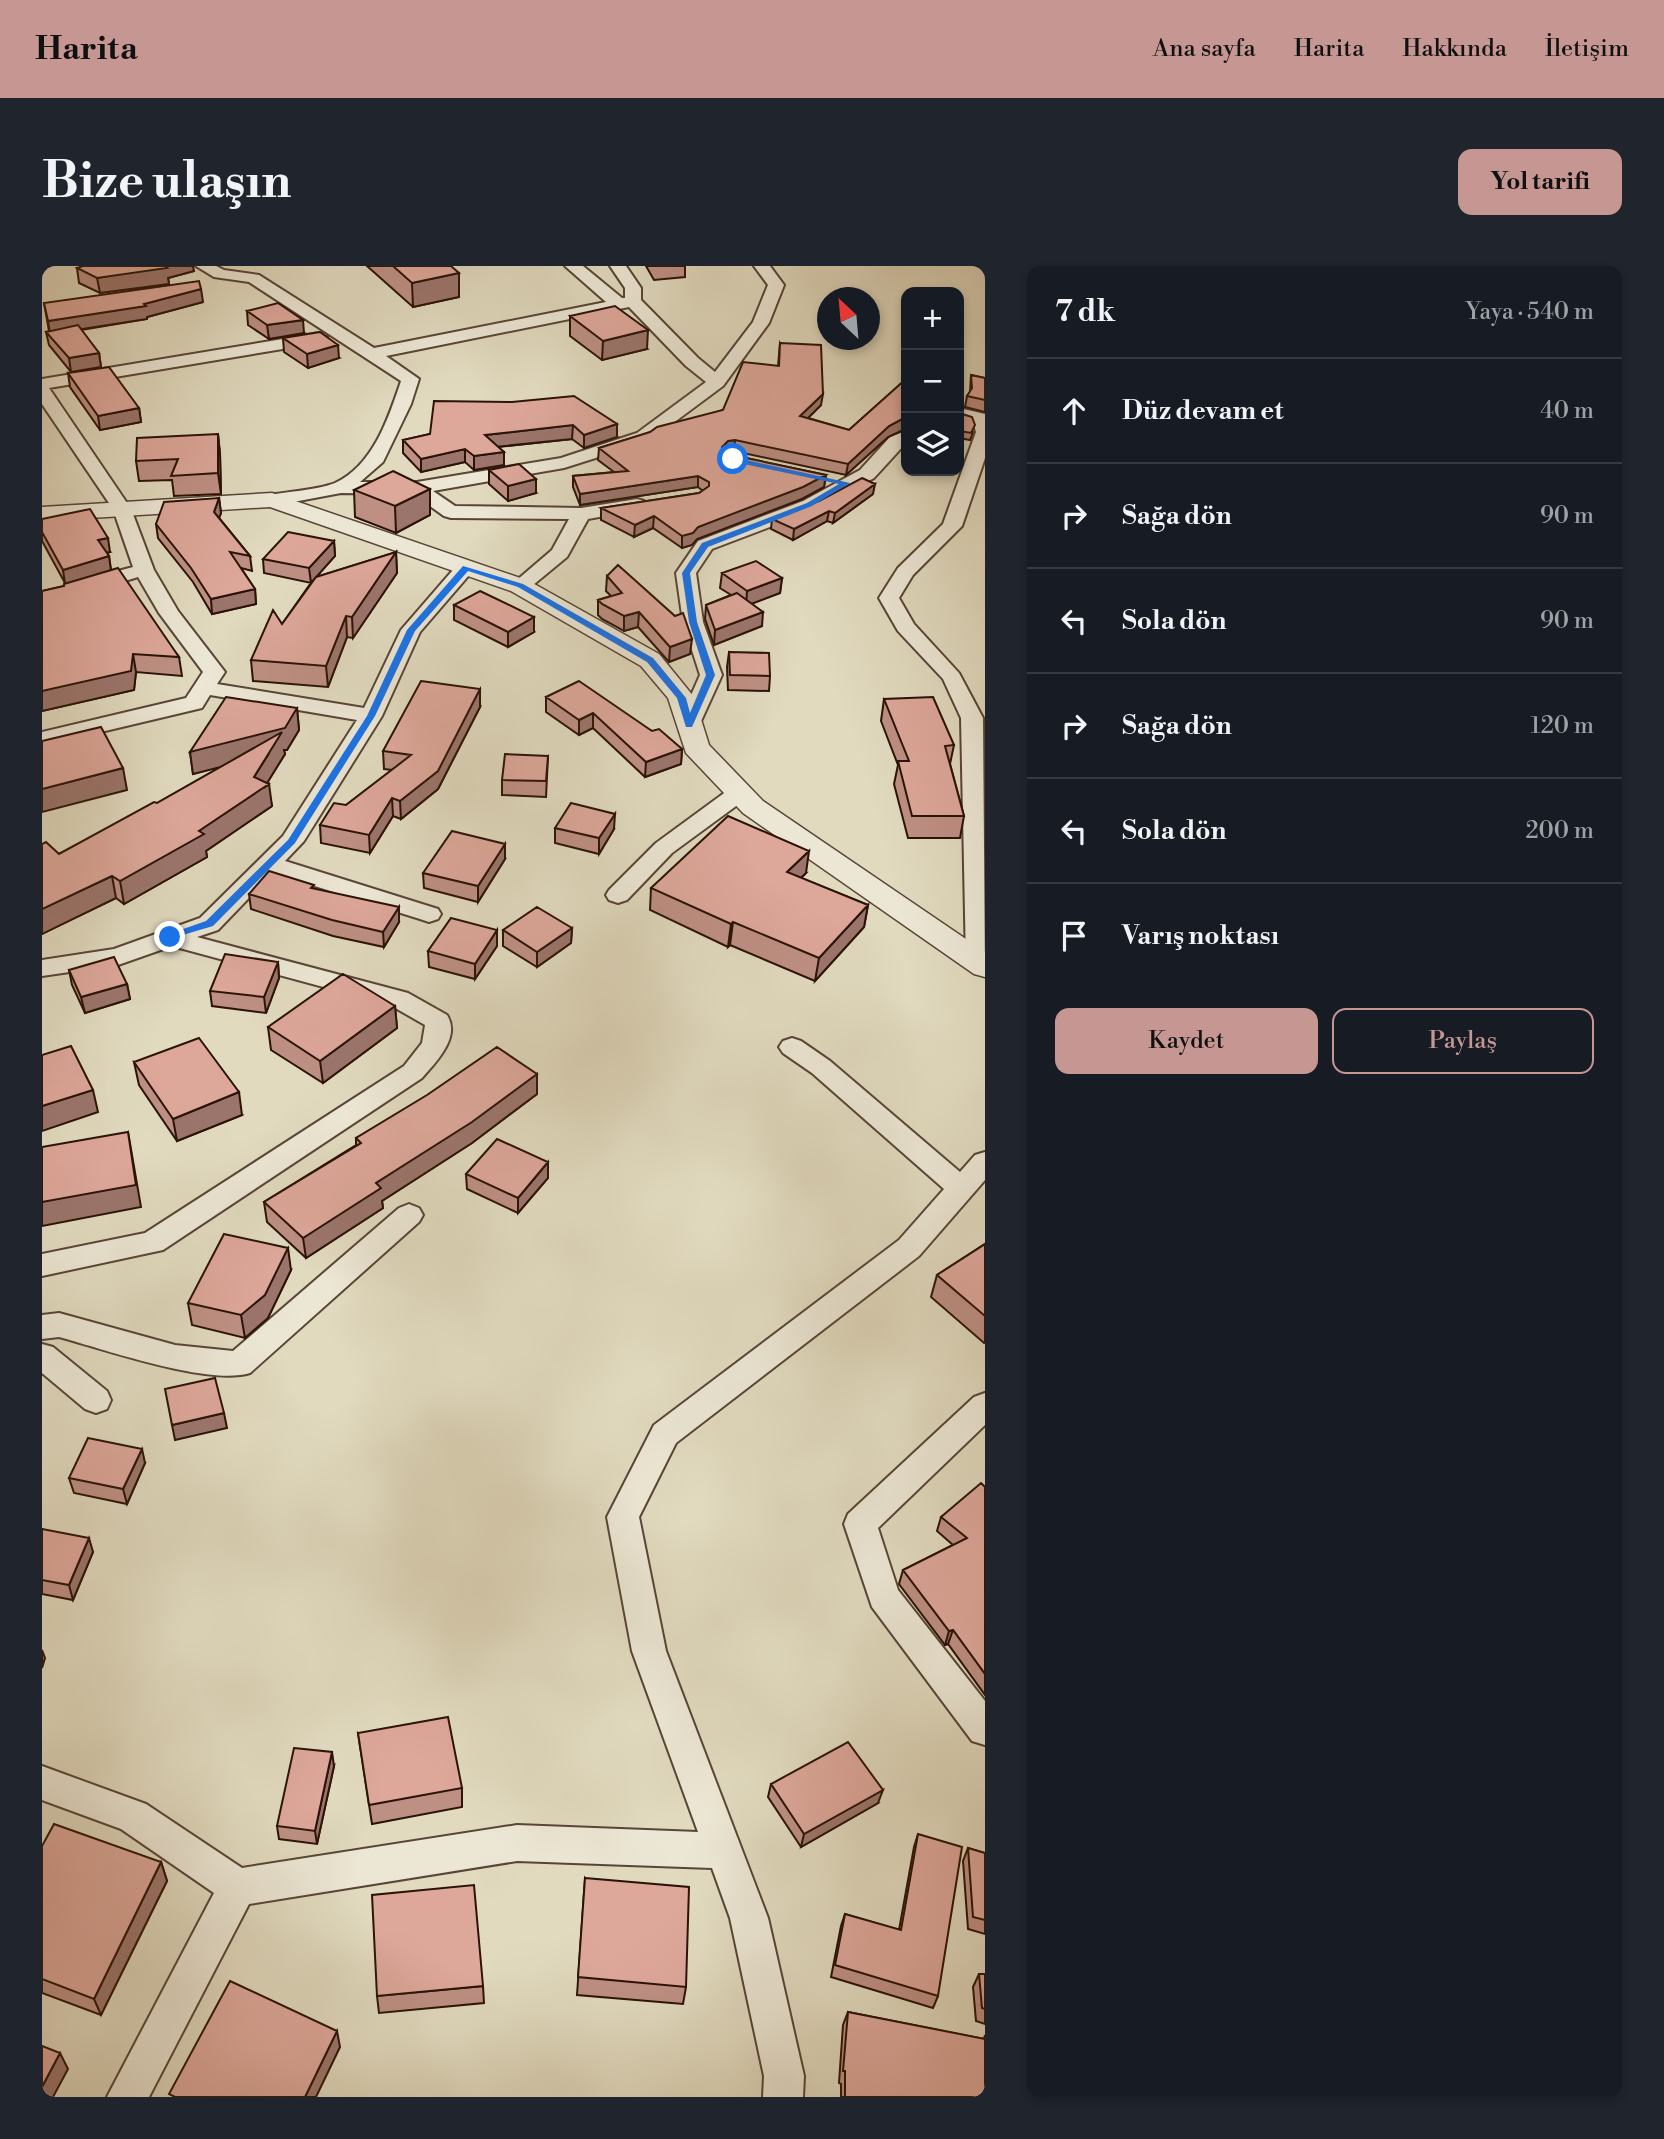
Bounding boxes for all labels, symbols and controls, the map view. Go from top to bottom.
text: Harita [35,29,138,70]
text: Ana sayfa [1153,34,1256,64]
text: Harita [1294,34,1364,64]
text: Hakkında [1402,34,1507,64]
text: İletişim [1545,34,1629,64]
button: Yol tarifi [1458,149,1622,215]
text: Bize ulaşın [42,152,291,213]
north arrow [817,287,880,350]
map controls [901,287,964,476]
button: + [901,287,964,350]
text: 7 dk [1055,293,1115,331]
text: Yaya · 540 m [1466,298,1594,326]
button: − [901,350,964,413]
icon: ahead [1055,392,1093,430]
text: Düz devam et [1122,395,1284,427]
text: 40 m [1540,397,1594,425]
button: layers [901,413,964,476]
route start [717,443,748,474]
icon: right [1055,497,1093,535]
text: Sağa dön [1122,500,1232,532]
text: 90 m [1540,502,1594,530]
icon: left [1055,602,1093,640]
text: Sola dön [1122,605,1227,637]
text: 90 m [1540,607,1594,635]
icon: right [1055,707,1093,745]
text: Sağa dön [1122,710,1232,742]
text: 120 m [1530,712,1594,740]
icon: left [1055,812,1093,850]
text: Sola dön [1122,815,1227,847]
text: 200 m [1526,817,1594,845]
icon: arrive [1055,917,1093,955]
text: Varış noktası [1122,920,1279,952]
route end [154,921,185,952]
button: Kaydet [1055,1008,1318,1074]
button: Paylaş [1332,1008,1594,1074]

